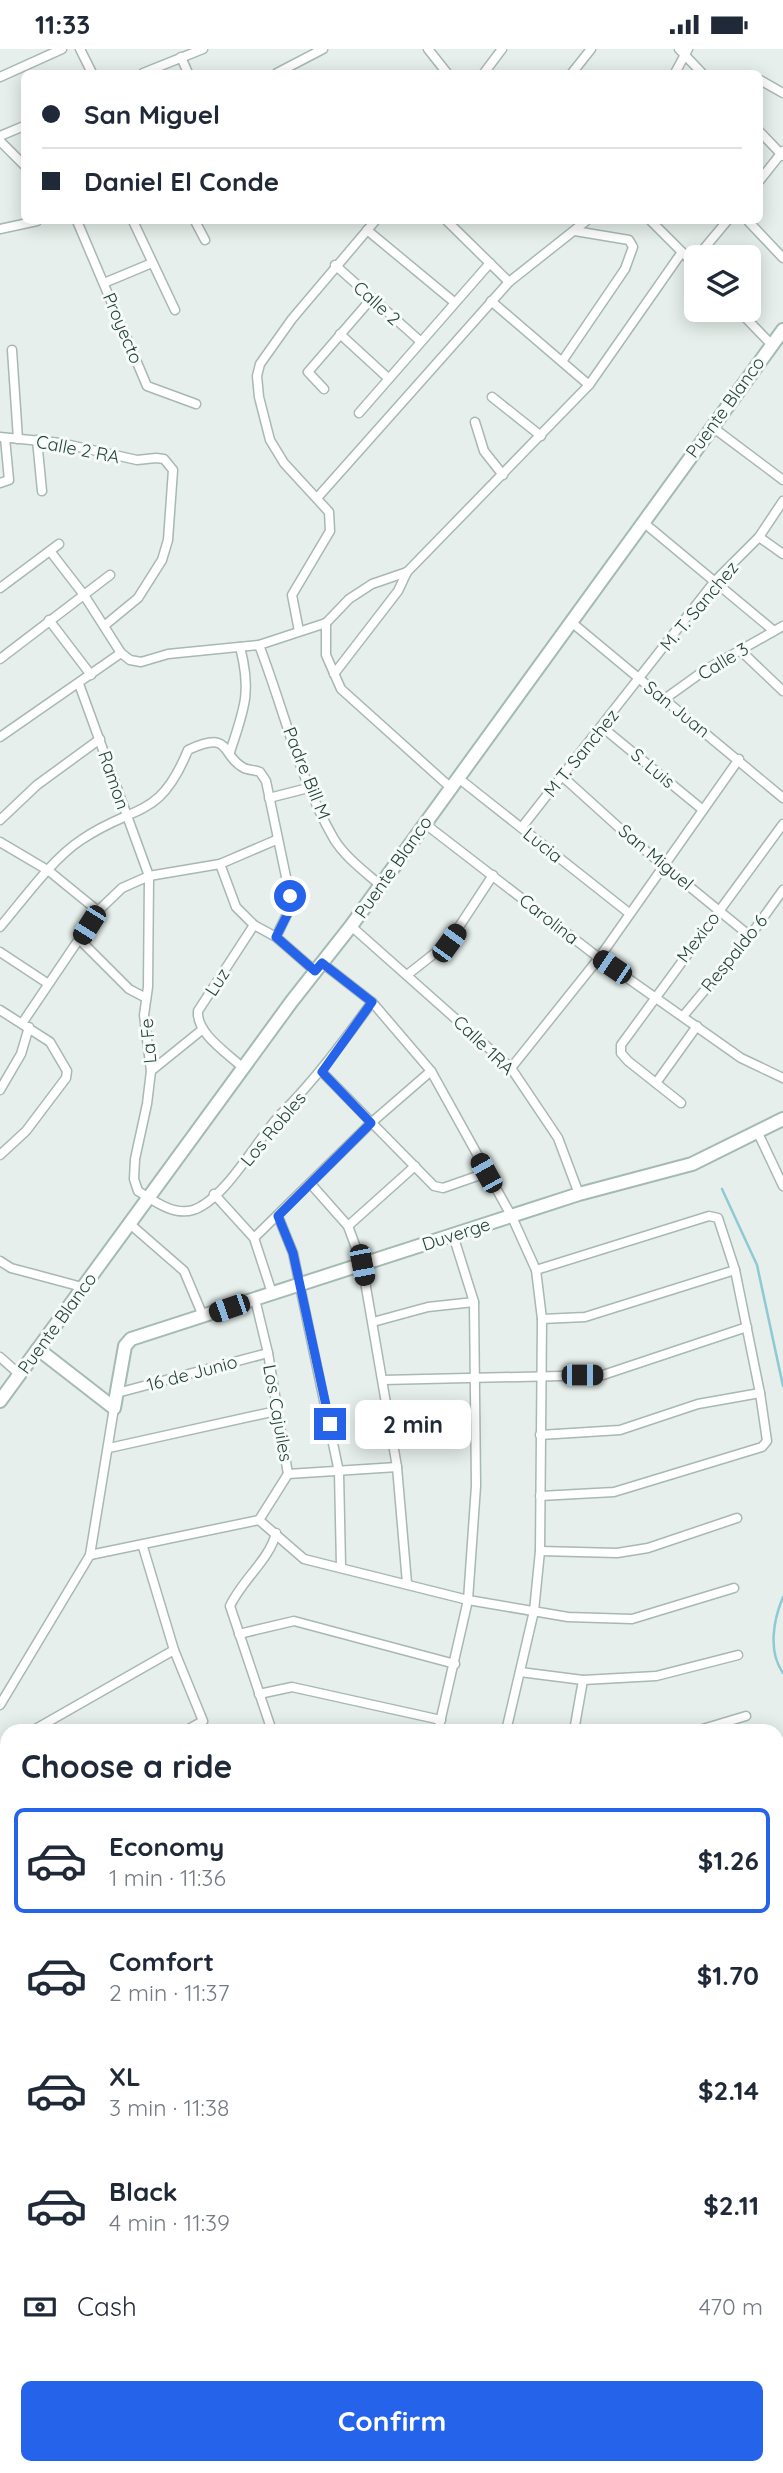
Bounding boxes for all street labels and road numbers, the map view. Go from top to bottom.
street label: Calle 2 [349,276,405,330]
street label: Proyecto [98,289,148,367]
street label: Puente Blanco [680,352,770,462]
street label: Calle 2 RA [34,430,122,468]
street label: M. T. Sanchez [655,556,743,656]
street label: Calle 3 [693,637,753,685]
street label: San Juan [639,675,715,743]
street label: M T. Sanchez [538,704,624,802]
street label: Padre Bill M [278,723,336,823]
street label: S. Luis [626,743,680,793]
street label: Ramon [93,748,135,812]
street label: Puente Blanco [349,811,437,923]
street label: San Miguel [614,819,698,895]
street label: Lucia [519,822,567,868]
street label: Carolina [515,889,583,949]
street label: Mexico [671,907,725,967]
street label: Respaldo 6 [696,909,772,996]
street label: Luz [200,964,234,1000]
street label: Calle 1RA [449,1010,520,1080]
street label: La Fe [135,1017,161,1065]
street label: Los Robles [235,1087,311,1171]
street label: Duverge [419,1212,493,1256]
street label: Puente Blanco [12,1268,102,1378]
street label: 16 de Junio [144,1350,240,1396]
street label: Los Cajuiles [258,1363,298,1463]

